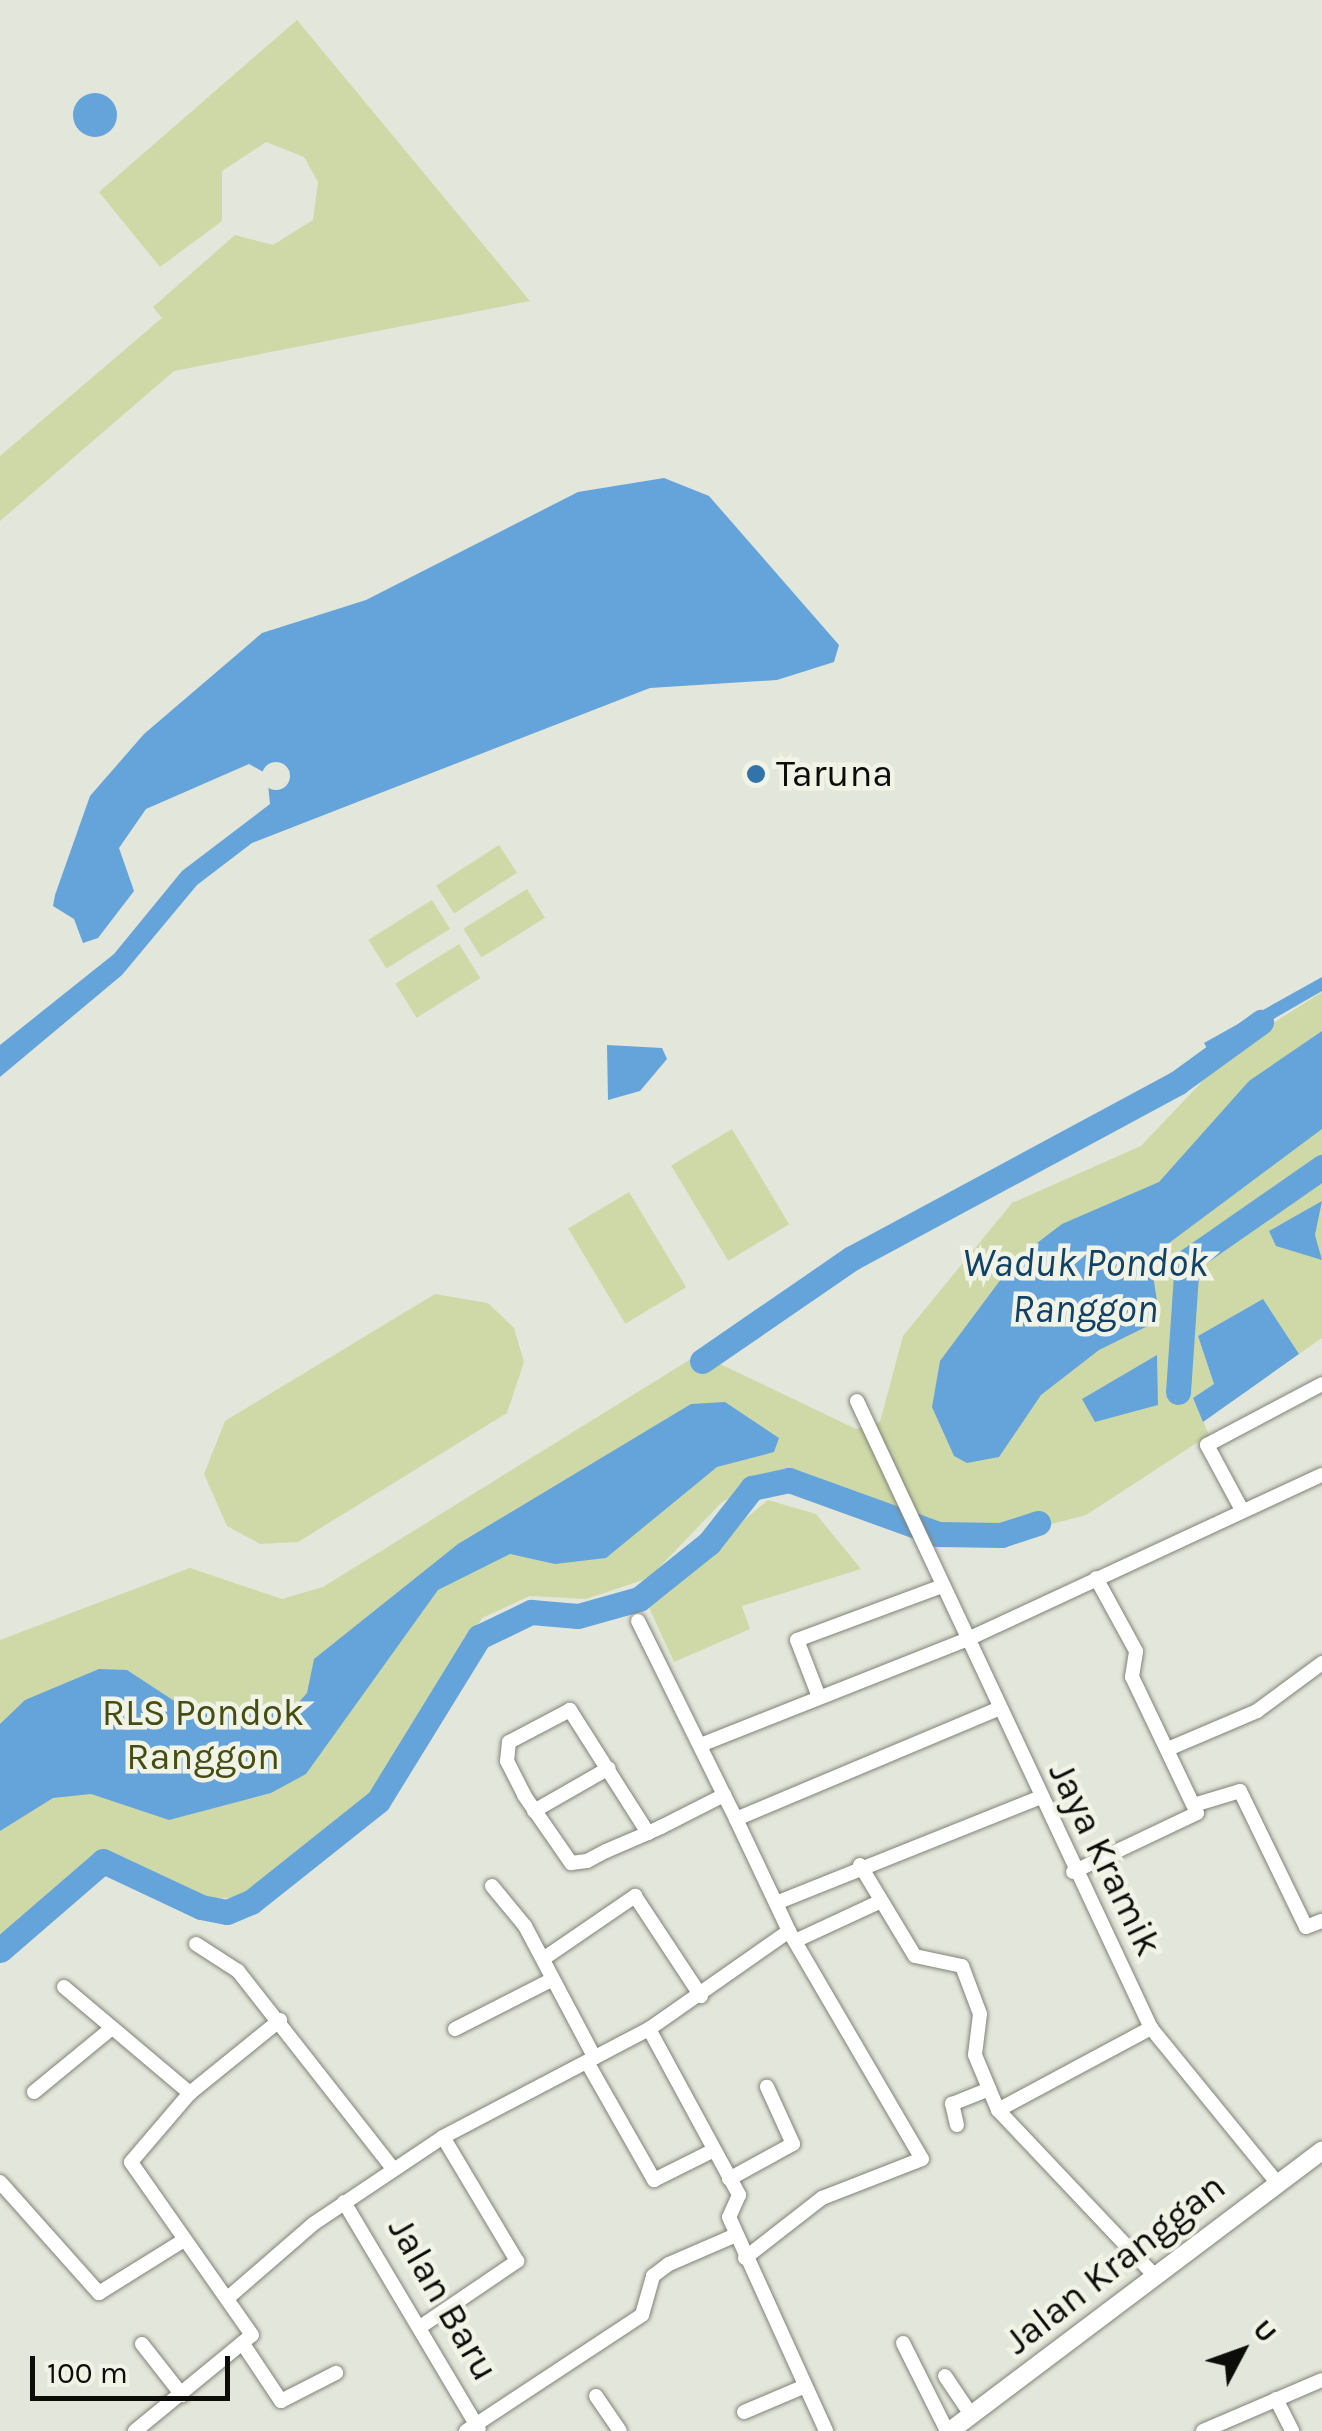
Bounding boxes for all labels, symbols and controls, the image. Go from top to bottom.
place label: Taruna [776,751,893,797]
marker: Taruna [745,763,767,785]
water label: Waduk Pondok Ranggon [962,1239,1208,1333]
park label: RLS Pondok Ranggon [102,1690,304,1780]
street label: Jaya Kramik [1038,1755,1172,1963]
street label: Jalan Kranggan [996,2164,1234,2364]
street label: Jalan Baru [378,2209,508,2389]
north arrow [1192,2301,1292,2401]
text: U [1246,2313,1284,2349]
scale bar [35,2336,235,2398]
text: 100 m [47,2355,128,2391]

